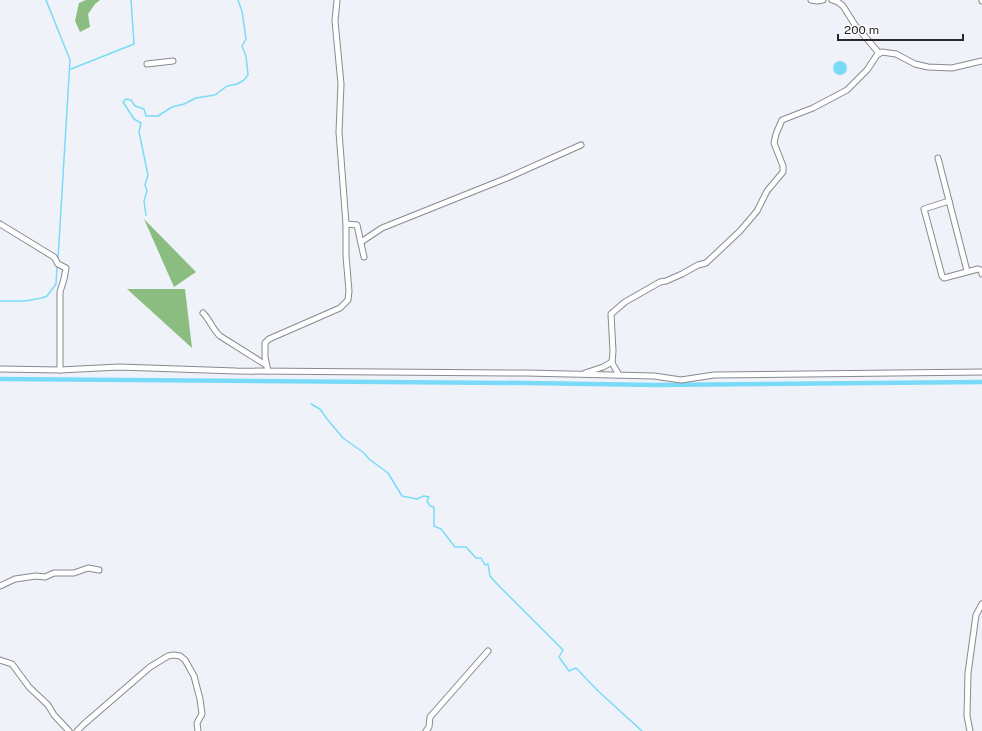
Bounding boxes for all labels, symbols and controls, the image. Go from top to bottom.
scale bar [838,16,963,42]
text: 200 m [844,23,879,37]

